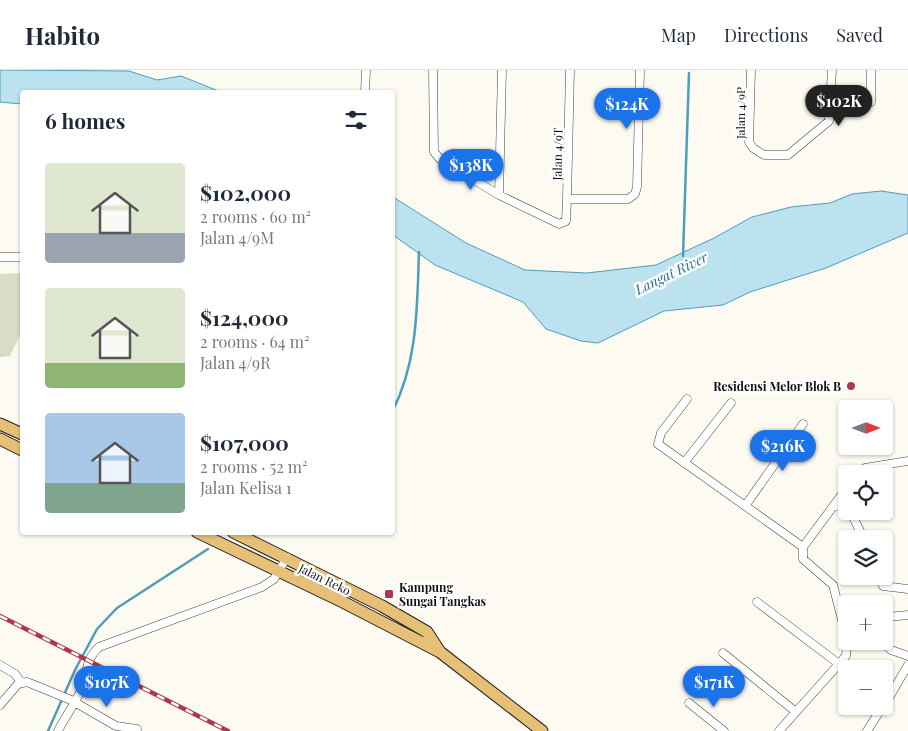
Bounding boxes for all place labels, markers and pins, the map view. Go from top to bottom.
pin: $102K [804,85,874,127]
pin: $124K [592,88,662,130]
pin: $138K [436,148,506,191]
place label: Residensi Melor Blok B [713,378,841,394]
marker: Residensi Melor Blok B [845,380,857,392]
pin: $216K [748,430,818,472]
place label: Kampung Sungai Tangkas [399,579,487,609]
marker: Kampung Sungai Tangkas [383,588,395,600]
pin: $107K [72,666,142,708]
pin: $171K [679,666,749,708]

